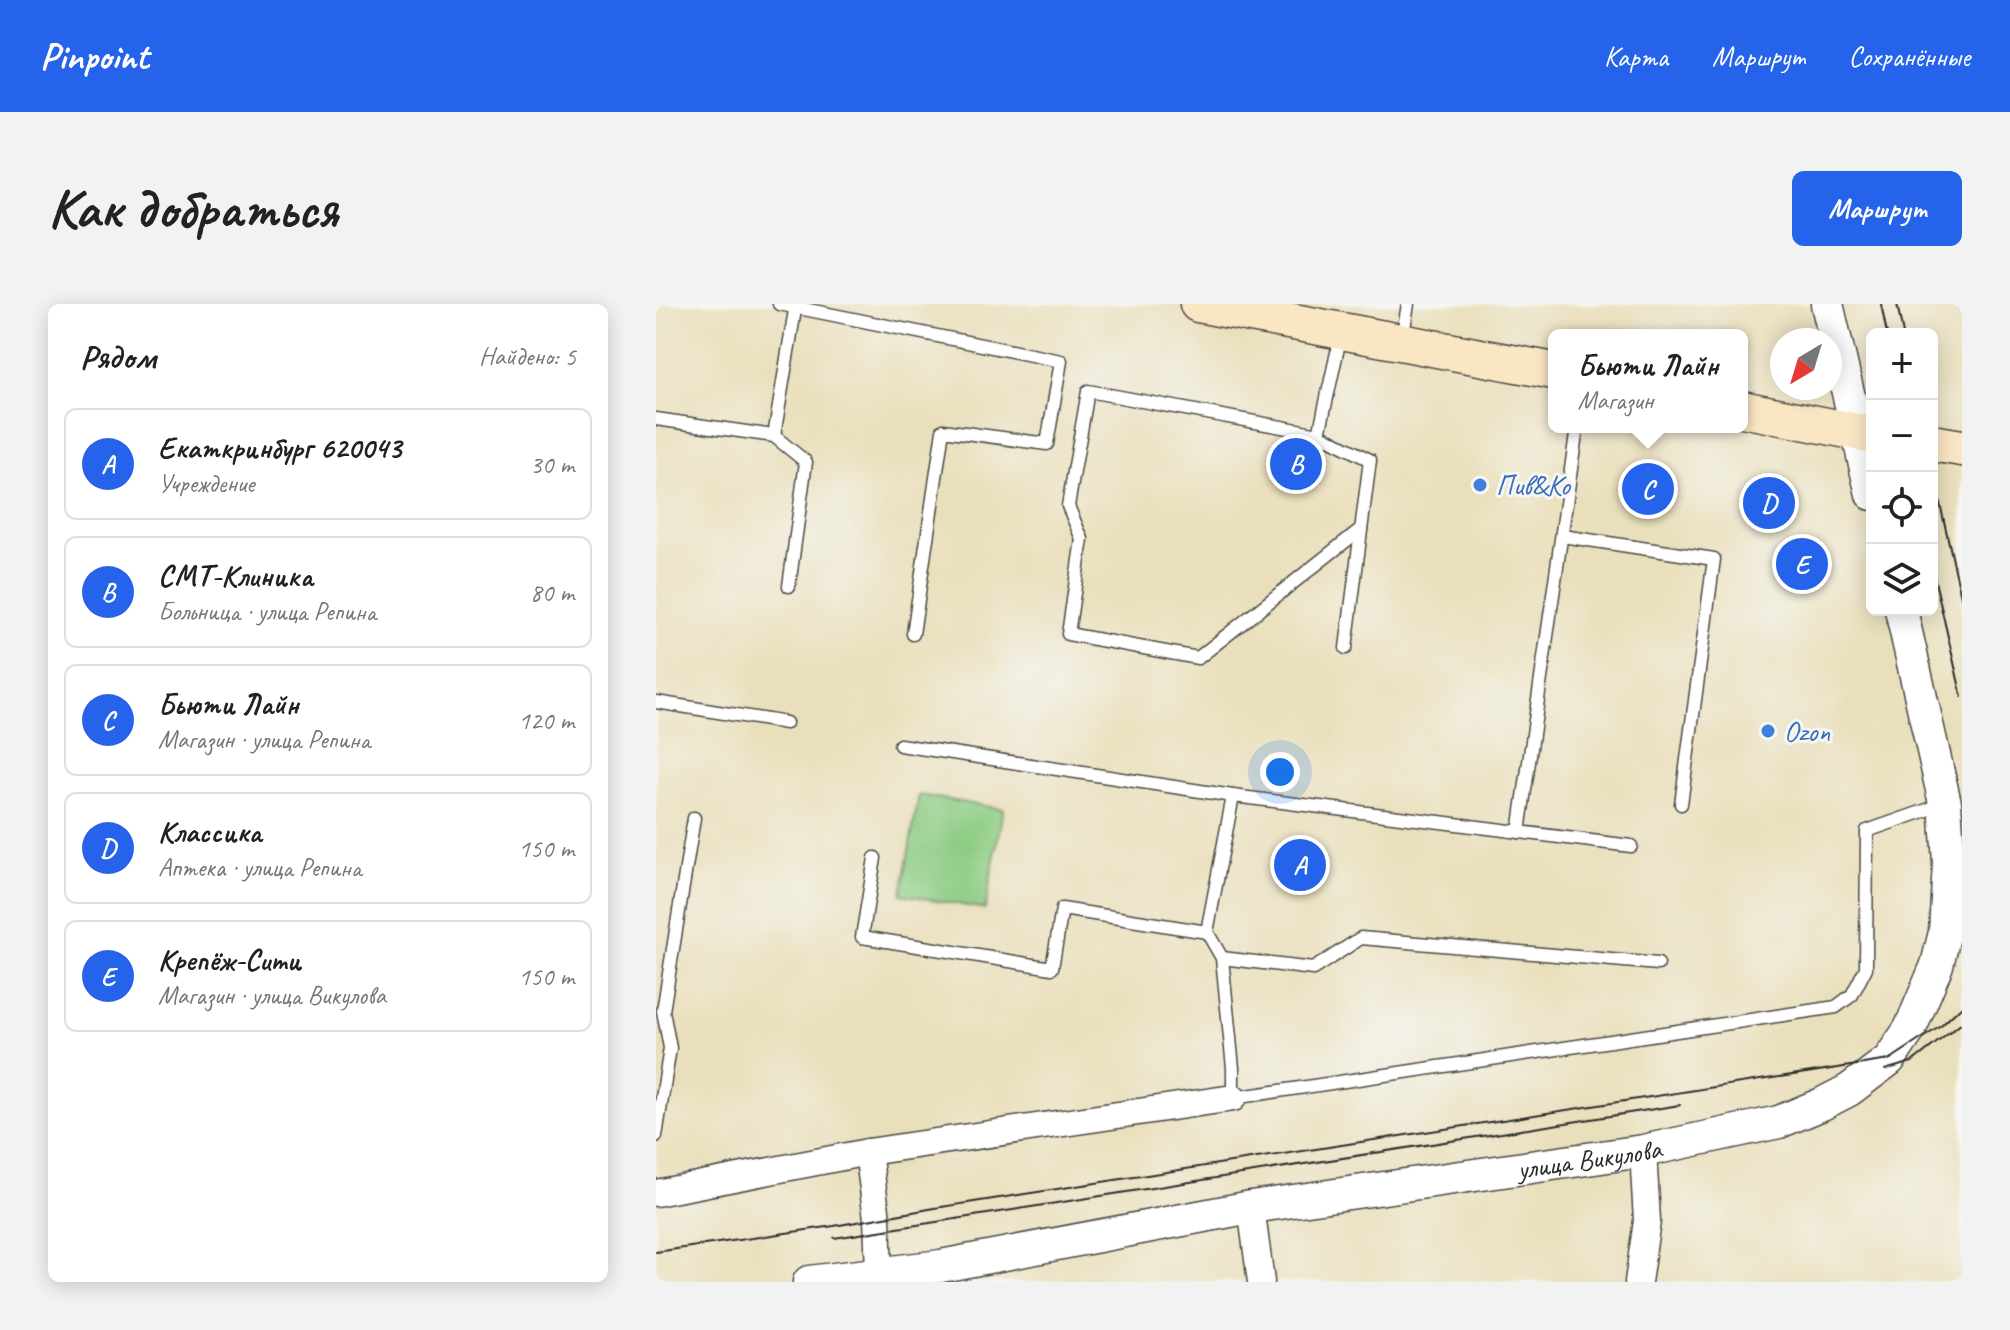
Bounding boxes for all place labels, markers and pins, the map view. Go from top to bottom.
pin: B [1270,434,1322,494]
pin: C [1622,459,1674,519]
place label: Пив&Ко [1496,468,1572,503]
pin: D [1743,473,1795,533]
marker: Пив&Ко [1471,476,1489,494]
pin: E [1776,534,1828,594]
place label: Ozon [1784,714,1830,749]
marker: Ozon [1759,722,1777,740]
pin: A [1274,835,1326,895]

